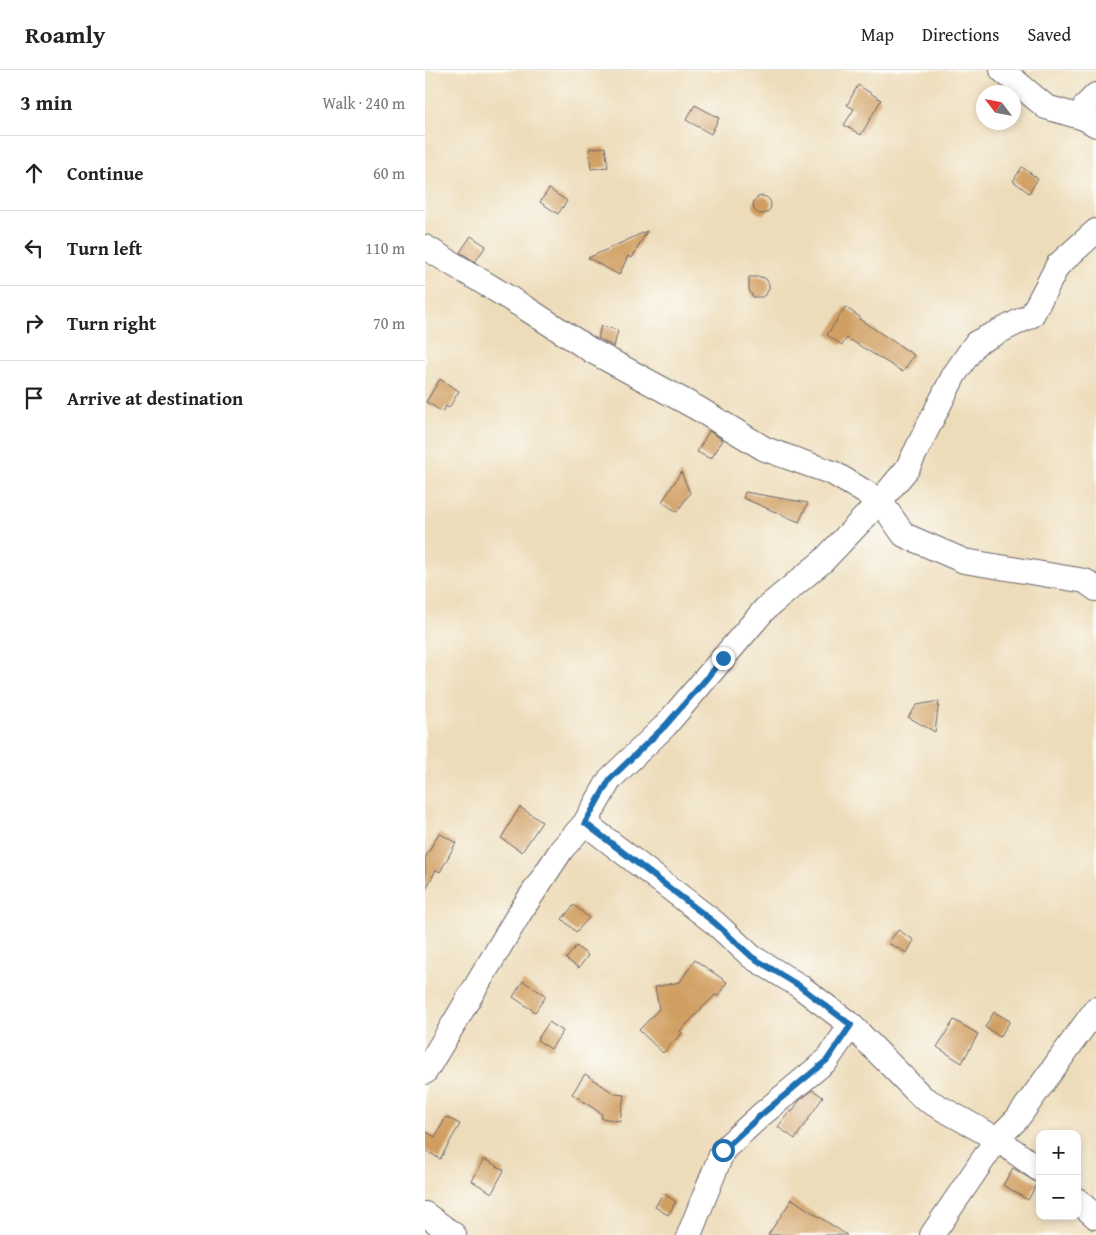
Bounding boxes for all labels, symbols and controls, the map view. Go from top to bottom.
text: Roamly [25,17,105,52]
text: Map [861,21,894,48]
text: Directions [922,21,999,48]
text: Saved [1027,21,1071,48]
north arrow [976,85,1021,130]
text: 3 min [20,87,72,118]
text: Walk · 240 m [322,91,405,115]
icon: ahead [20,159,48,187]
text: Continue [67,159,144,187]
text: 60 m [373,161,405,185]
icon: left [20,234,48,262]
text: Turn left [67,234,142,262]
text: 110 m [365,236,405,260]
icon: right [20,309,48,337]
text: Turn right [67,309,156,337]
text: 70 m [373,311,405,335]
icon: arrive [20,384,48,412]
text: Arrive at destination [67,384,243,412]
route end [712,647,735,670]
map controls [1036,1130,1081,1220]
button: + [1036,1130,1081,1175]
route start [712,1139,735,1162]
button: − [1036,1175,1081,1220]

